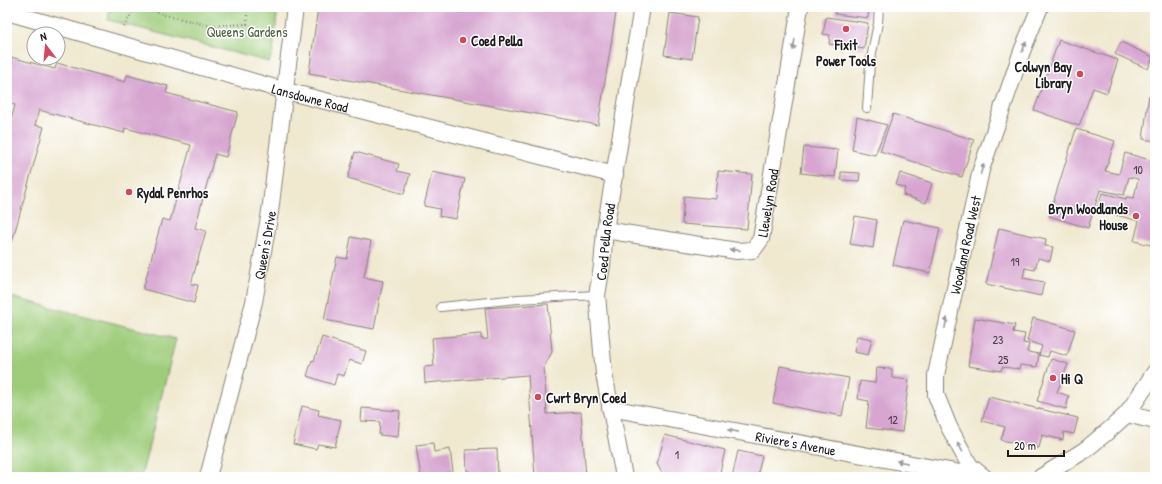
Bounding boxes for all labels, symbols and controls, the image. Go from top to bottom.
park label: Queens Gardens [206,22,288,41]
marker: Fixit Power Tools [841,24,851,34]
north arrow [26,26,66,66]
text: N [38,29,48,44]
place label: Coed Pella [471,31,523,50]
marker: Coed Pella [458,35,468,45]
place label: Fixit Power Tools [816,35,877,70]
one-way arrow [790,39,796,52]
one-way arrow [1022,40,1028,52]
place label: Colwyn Bay Library [1015,57,1072,94]
marker: Colwyn Bay Library [1075,69,1085,79]
street label: Lansdowne Road [270,78,351,116]
house number: 10 [1133,161,1143,178]
one-way arrow [979,163,985,175]
street label: Llewelyn Road [752,167,782,238]
place label: Rydal Penrhos [137,183,209,204]
marker: Rydal Penrhos [124,187,134,197]
street label: Woodland Road West [945,194,985,296]
place label: Bryn Woodlands House [1048,199,1129,234]
street label: Coed Pella Road [590,201,619,282]
street label: Queen's Drive [249,209,280,281]
marker: Bryn Woodlands House [1131,211,1141,221]
one-way arrow [729,246,741,253]
house number: 19 [1011,253,1020,270]
one-way arrow [944,317,950,330]
house number: 23 [993,331,1004,348]
house number: 25 [998,351,1008,368]
place label: Hi Q [1061,369,1083,388]
marker: Hi Q [1048,373,1058,383]
place label: Cwrt Bryn Coed [546,388,626,409]
marker: Cwrt Bryn Coed [533,392,543,402]
house number: 12 [888,411,898,428]
street label: Riviere's Avenue [754,426,838,459]
one-way arrow [727,427,739,433]
scale bar [1008,432,1064,458]
text: 20 m [1014,437,1036,454]
one-way arrow [957,441,963,453]
house number: 1 [675,446,679,463]
one-way arrow [896,459,908,465]

